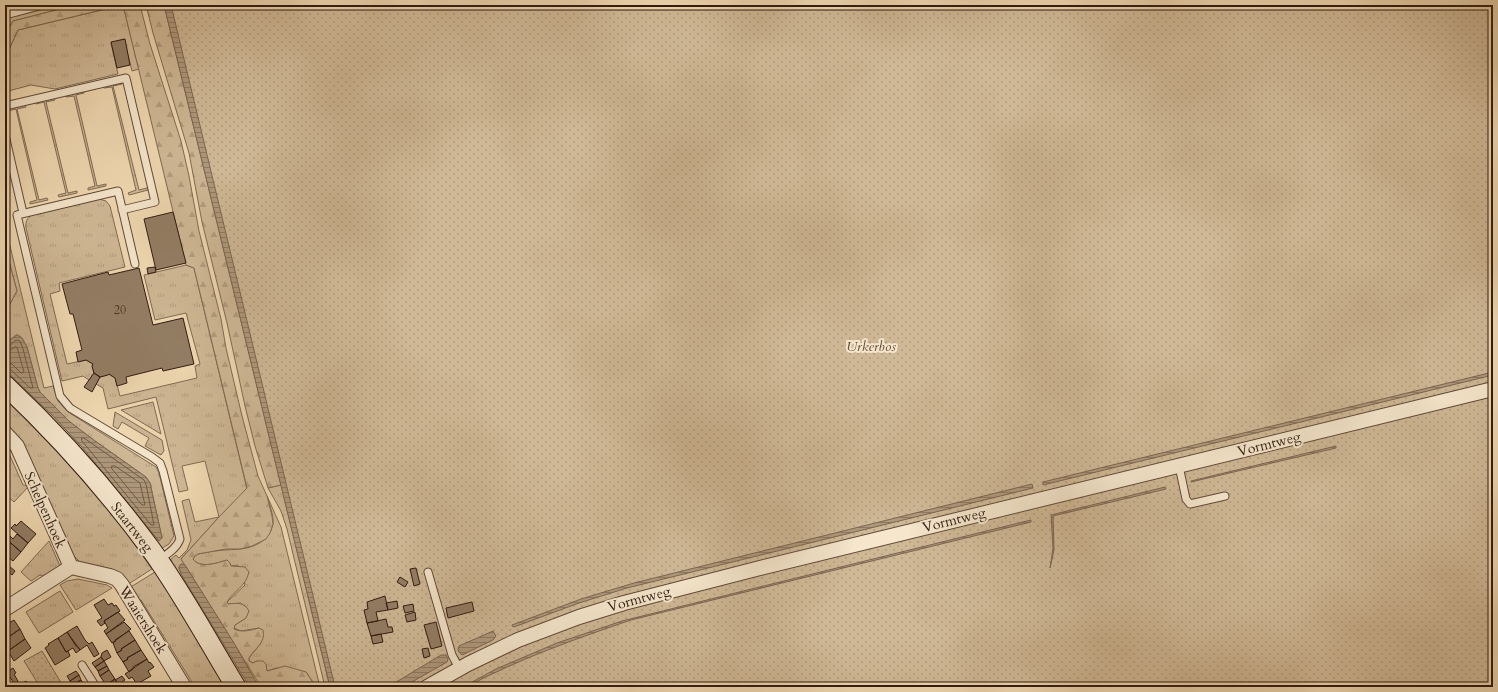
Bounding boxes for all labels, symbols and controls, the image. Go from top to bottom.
house number: 20 [114,302,126,318]
park label: Urkerbos [846,337,896,356]
street label: Vormtweg [1235,427,1303,461]
street label: Schelpenhoek [20,469,71,552]
street label: Staartweg [107,498,158,556]
street label: Vormtweg [920,503,988,537]
street label: Vormtweg [605,581,673,617]
street label: Waaiershoek [114,582,172,658]

